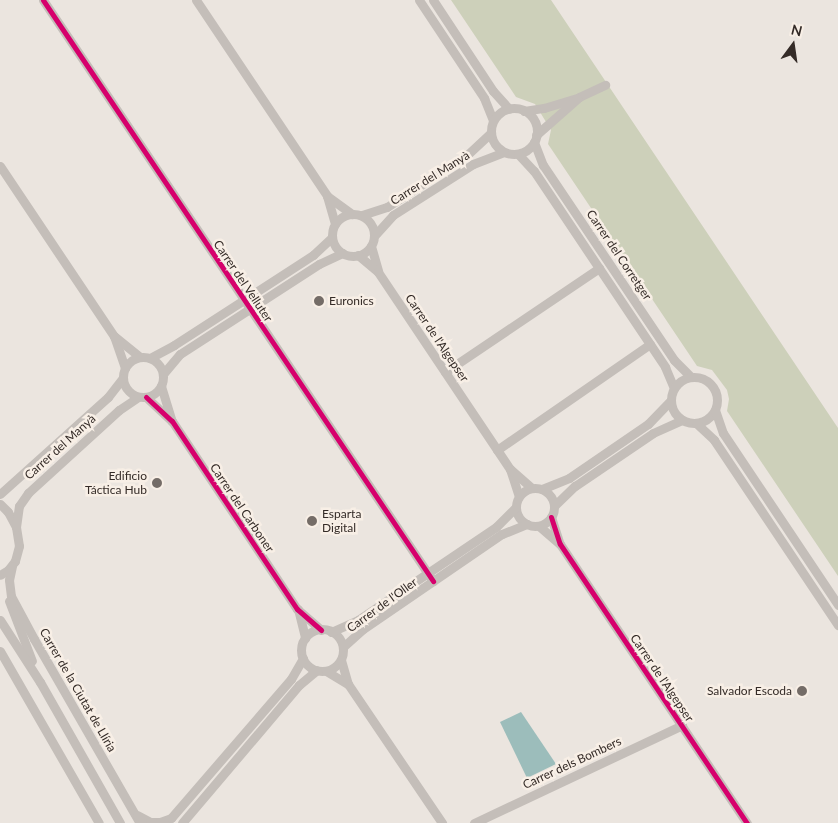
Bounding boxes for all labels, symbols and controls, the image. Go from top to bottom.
north arrow [768,20,818,70]
text: N [789,20,804,40]
street label: Carrer del Manyà [388,148,472,208]
street label: Carrer del Corretger [583,207,655,303]
street label: Carrer del Velluter [210,237,276,325]
street label: Carrer de l'Algepser [402,291,472,385]
place label: Euronics [329,294,374,308]
marker: Euronics [313,295,325,307]
street label: Carrer del Manyà [21,411,99,483]
street label: Carrer del Carboner [207,461,277,555]
place label: Edificio Táctica Hub [85,469,147,497]
marker: Edificio Táctica Hub [151,477,163,489]
place label: Esparta Digital [322,507,361,535]
marker: Esparta Digital [306,515,318,527]
street label: Carrer de l'Oller [344,575,420,635]
street label: Carrer de la Ciutat de Llíria [37,626,119,754]
street label: Carrer de l'Algepser [627,631,697,725]
place label: Salvador Escoda [707,684,792,698]
marker: Salvador Escoda [796,685,808,697]
street label: Carrer dels Bombers [520,734,624,792]

